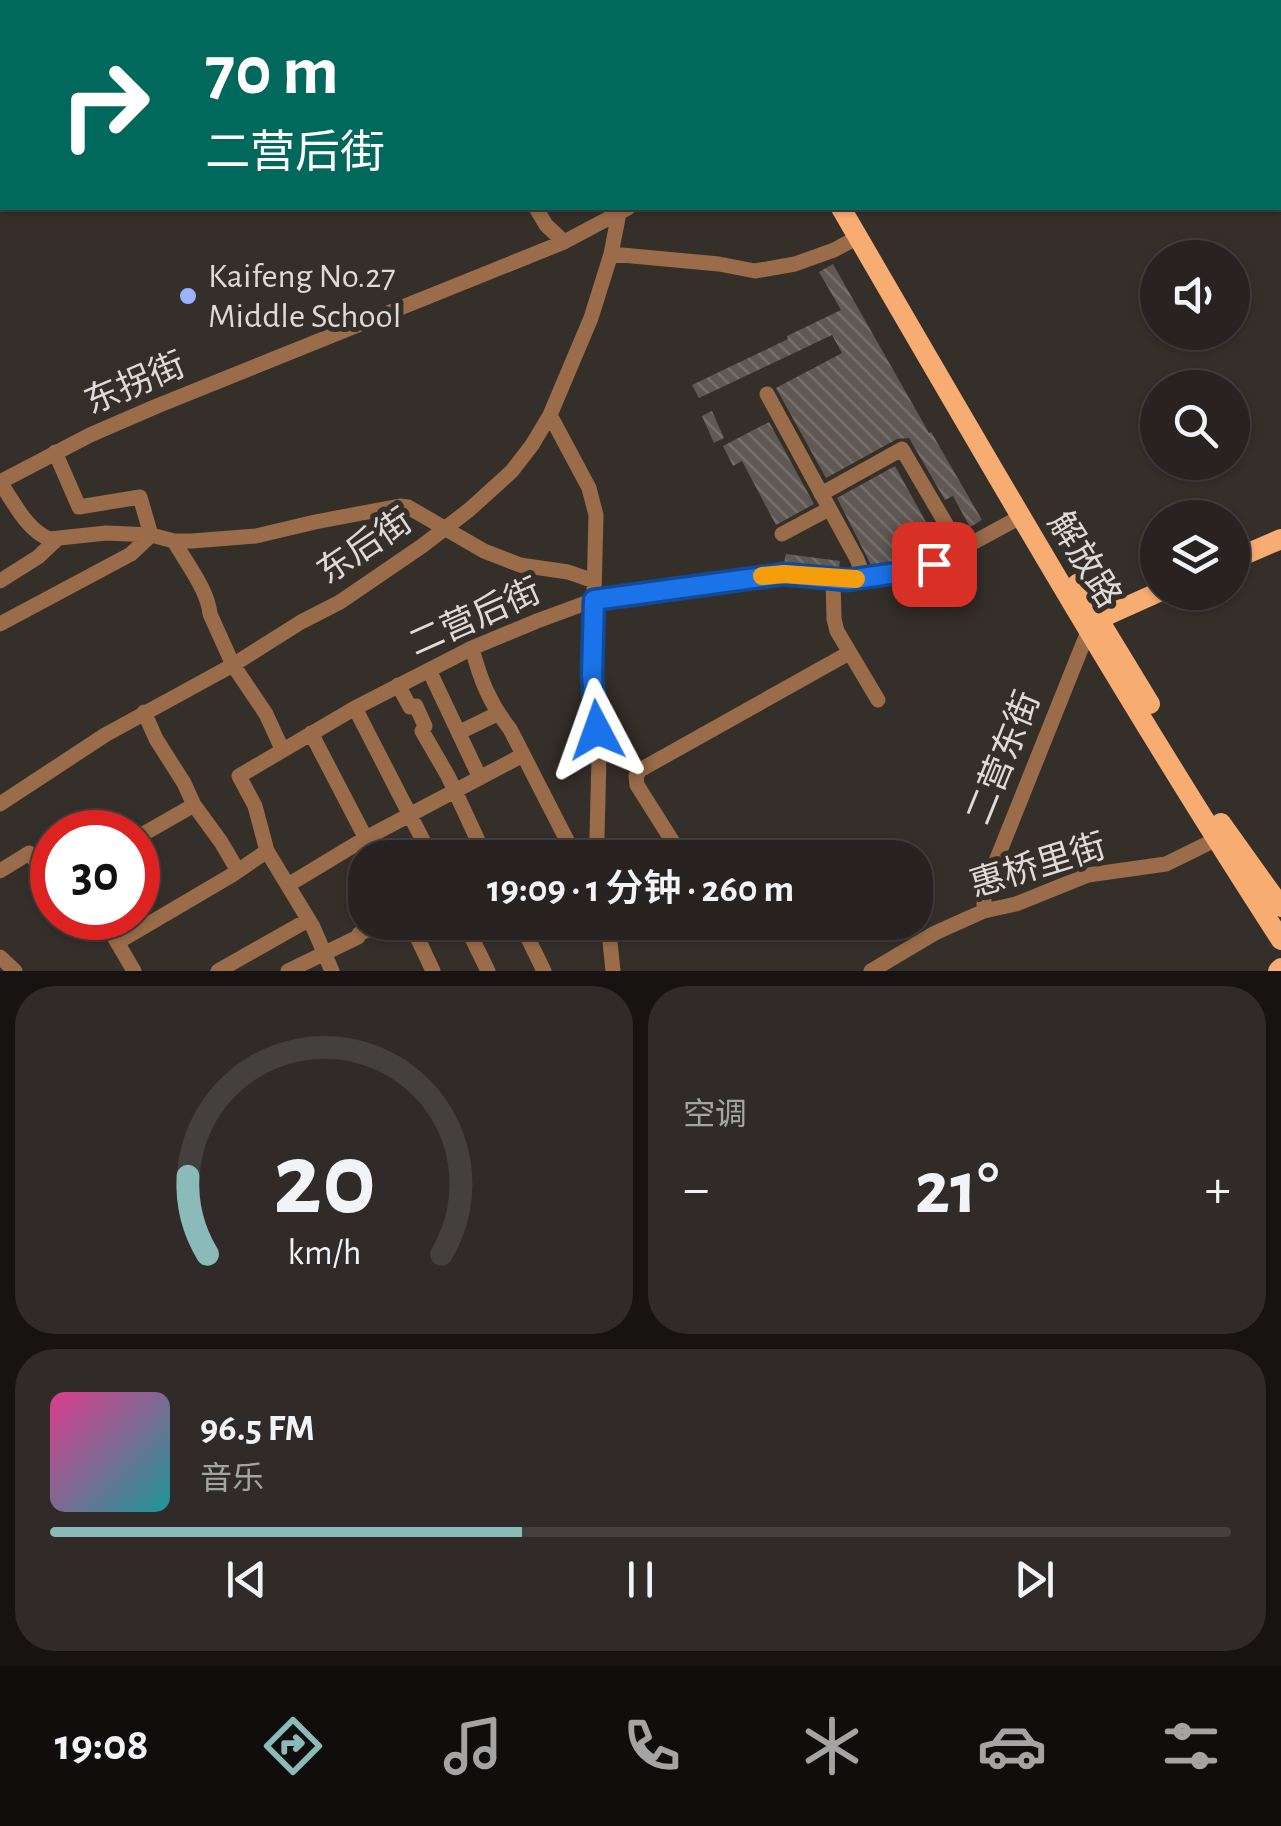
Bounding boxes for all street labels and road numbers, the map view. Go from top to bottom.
street label: 东拐街 [79,346,190,421]
street label: 东后街 [311,501,418,591]
street label: 解放路 [1041,505,1128,614]
street label: 二营后街 [403,572,546,662]
street label: 二营东街 [960,686,1046,829]
street label: 惠桥里街 [965,827,1110,903]

